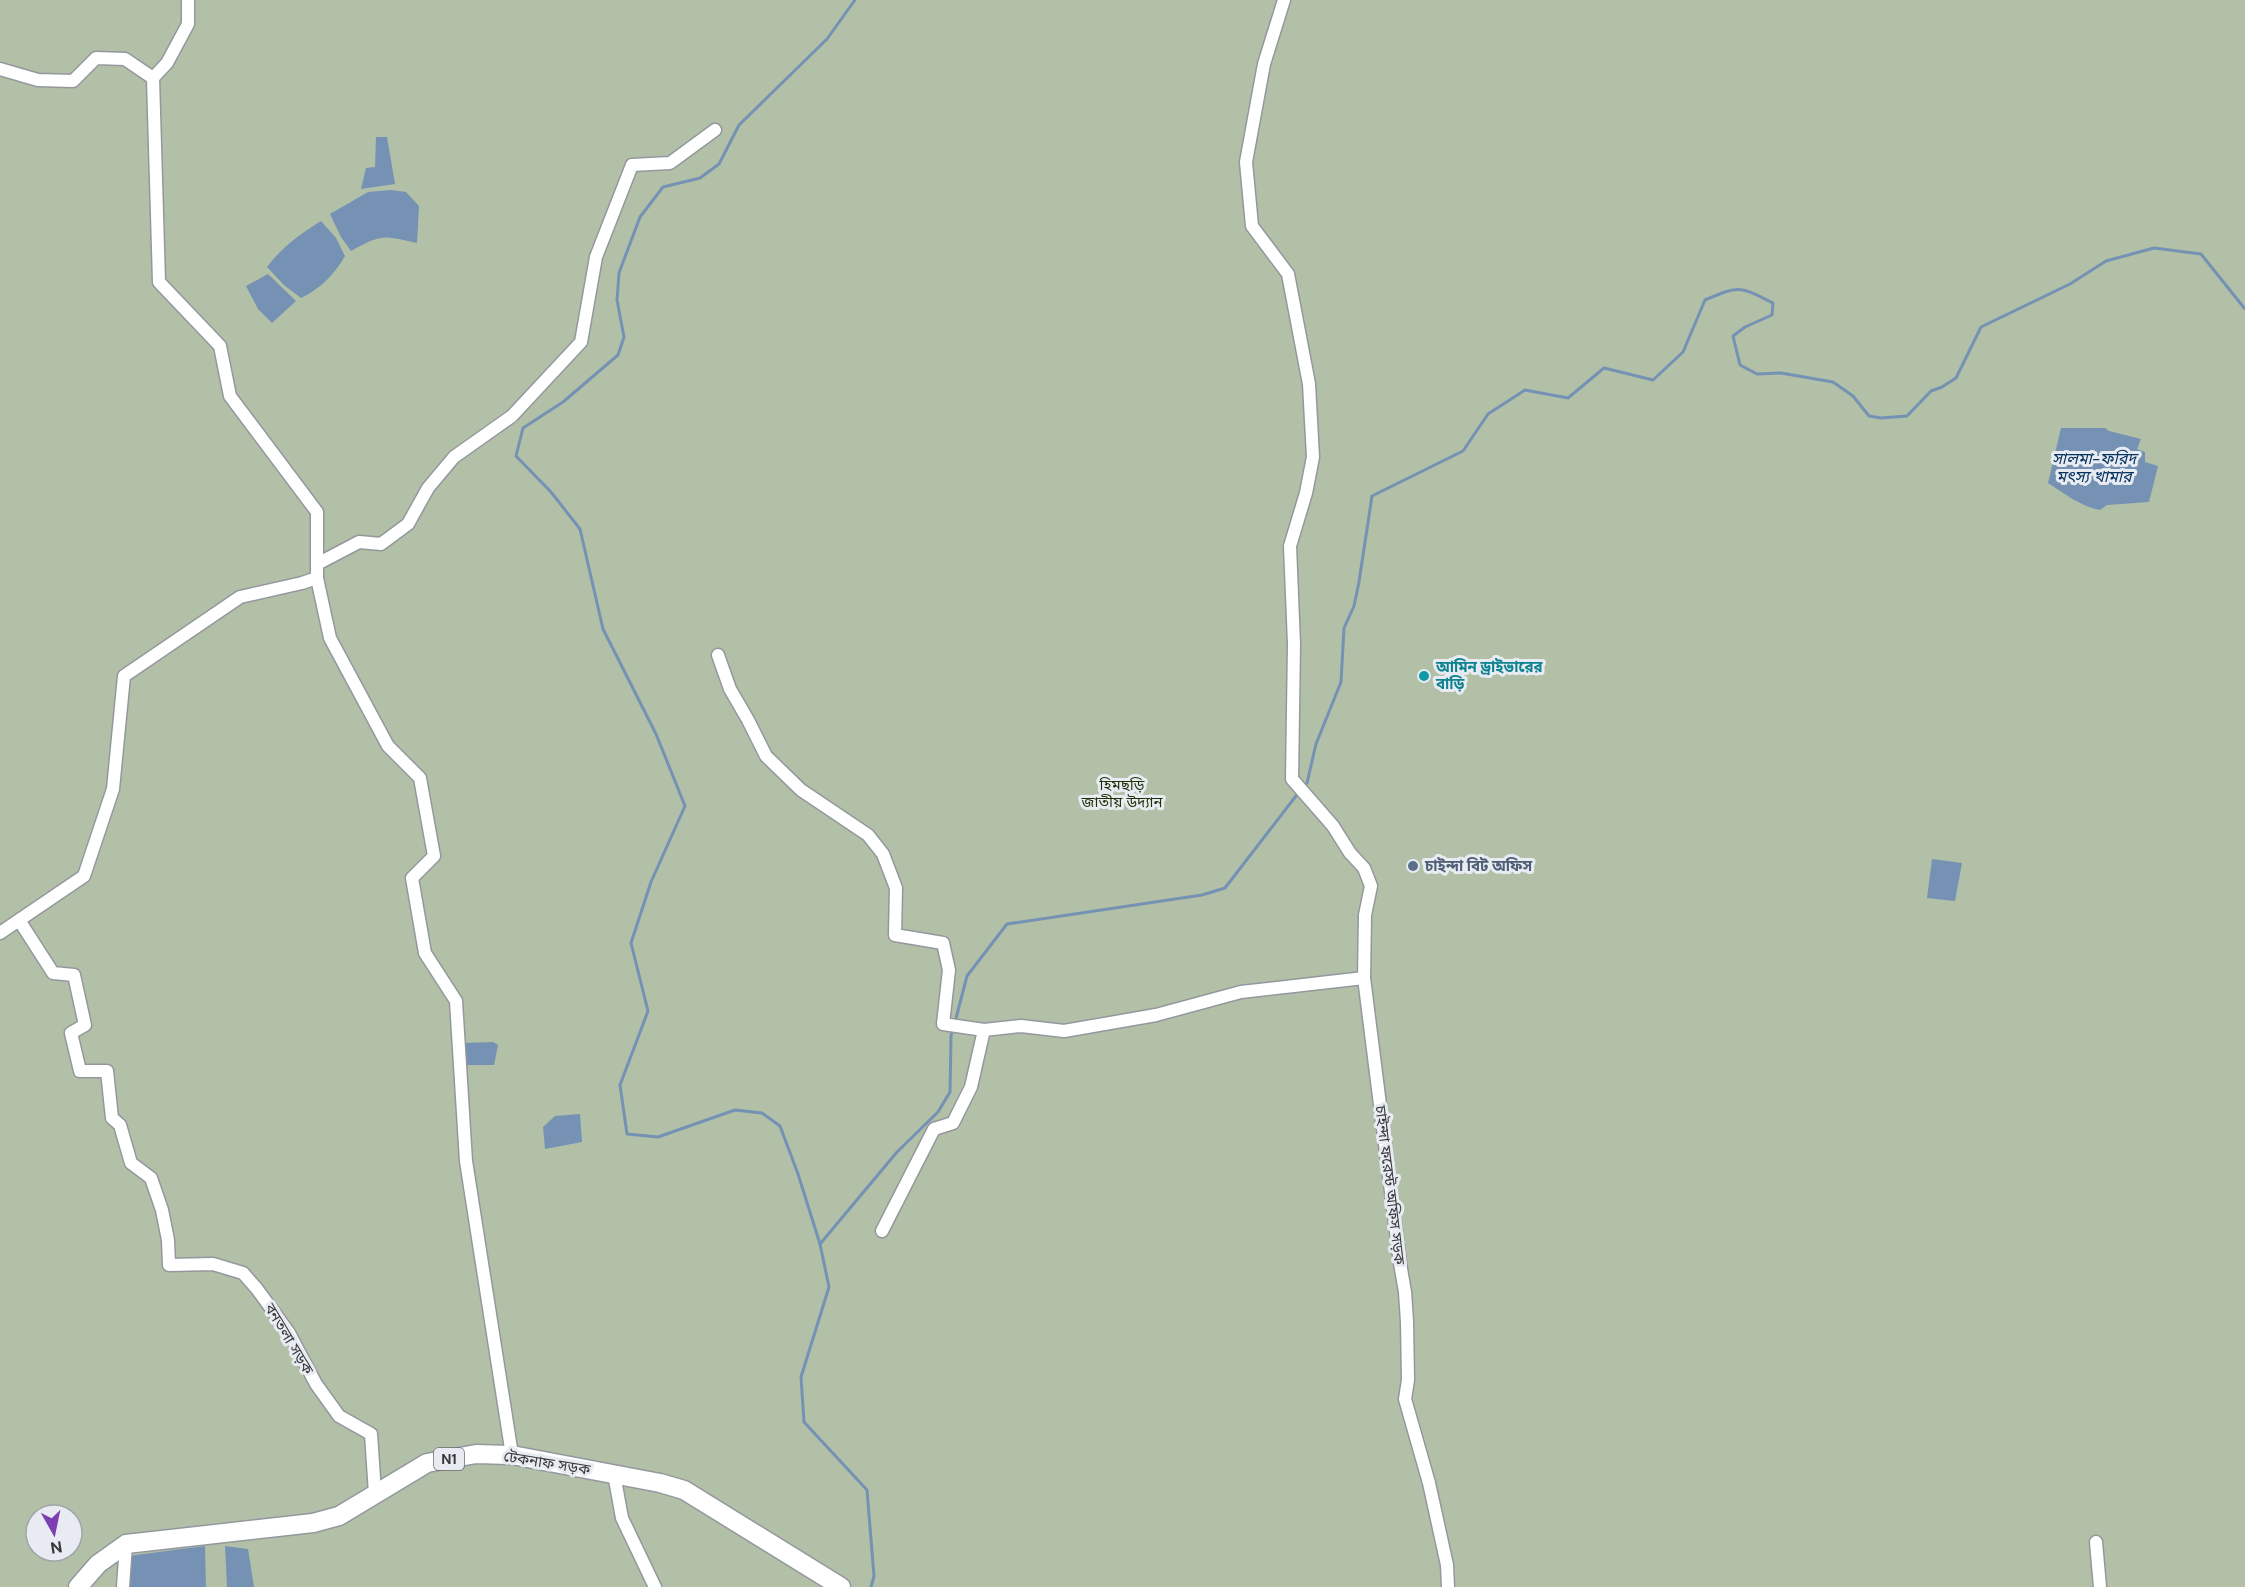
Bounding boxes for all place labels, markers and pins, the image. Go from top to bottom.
place label: আমিন ড্রাইভারের বাড়ি [1435,657,1543,694]
marker: আমিন ড্রাইভারের বাড়ি [1417,669,1431,683]
place label: চাইন্দা বিট অফিস [1424,856,1532,876]
marker: চাইন্দা বিট অফিস [1406,859,1420,873]

